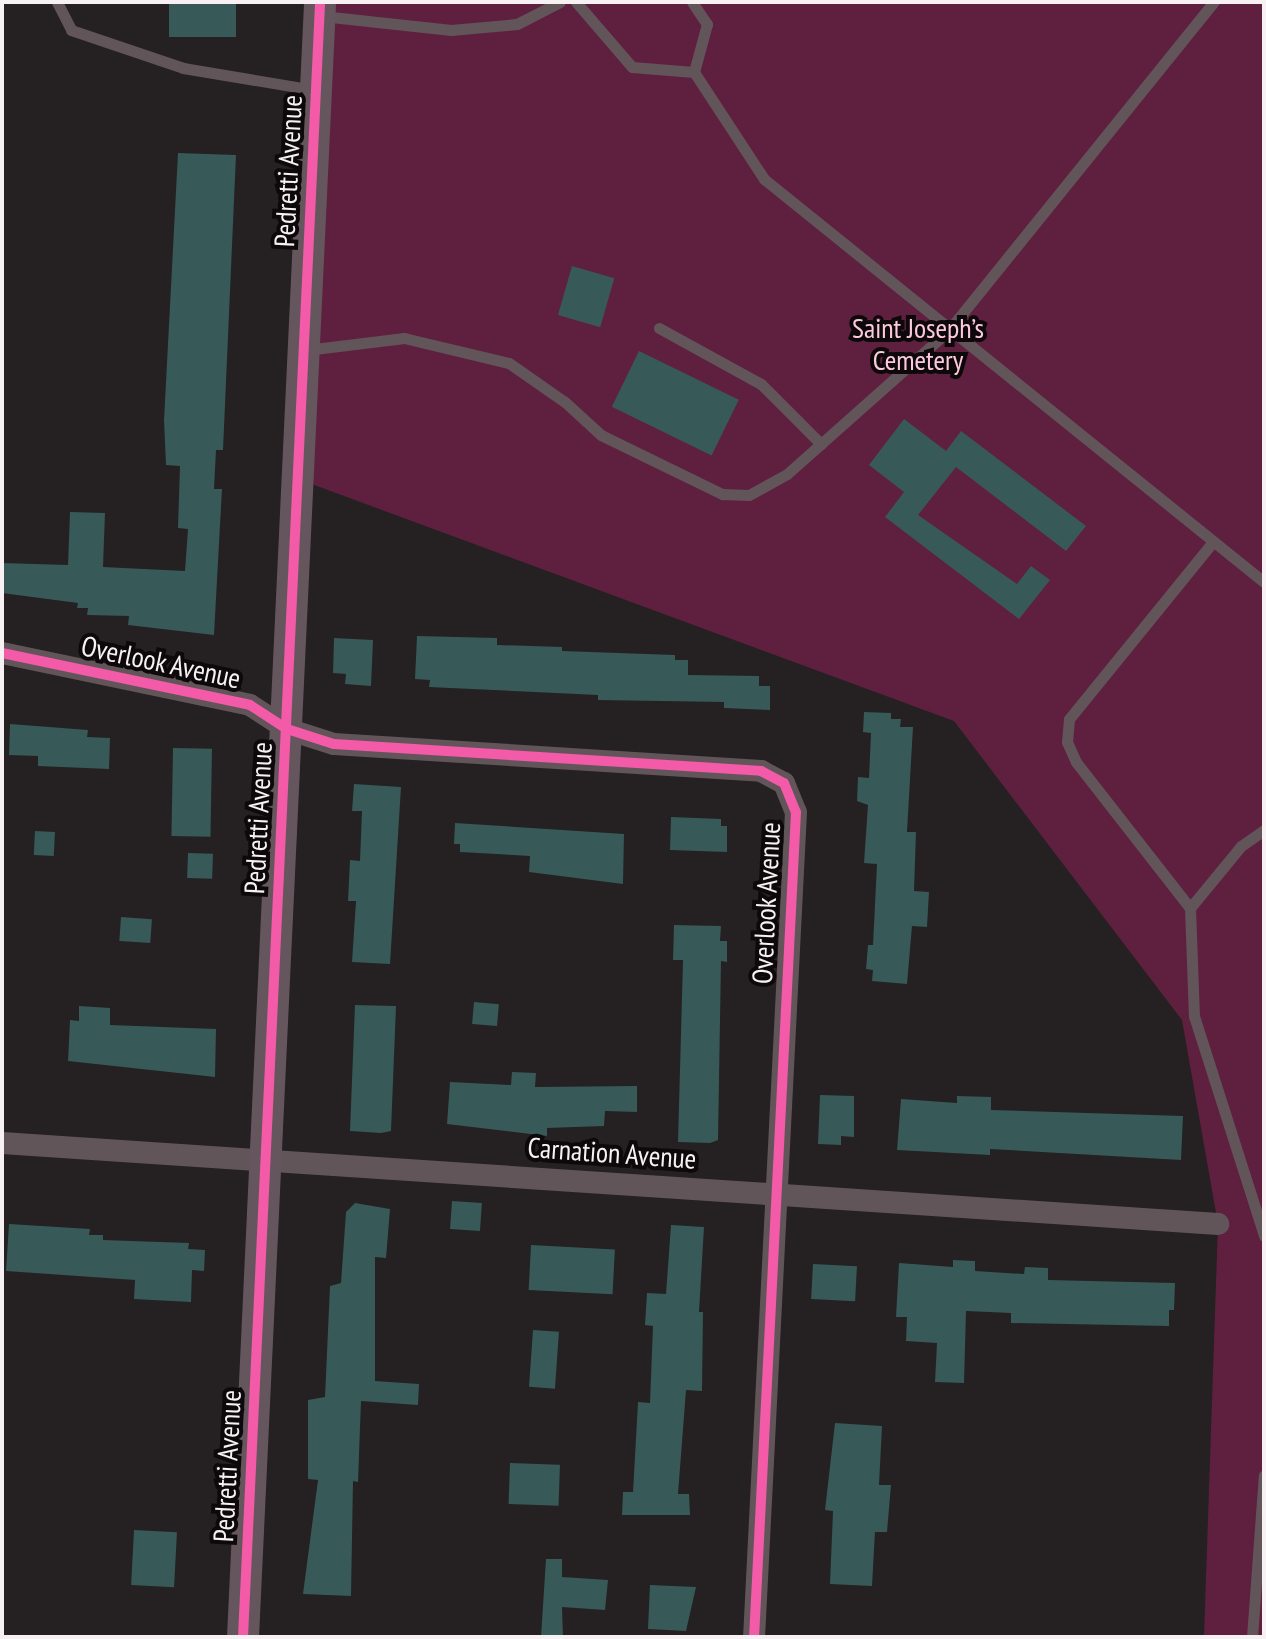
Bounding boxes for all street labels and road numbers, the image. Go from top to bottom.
street label: Pedretti Avenue [267,94,309,248]
street label: Overlook Avenue [78,629,244,695]
street label: Pedretti Avenue [237,741,279,895]
street label: Overlook Avenue [745,821,787,985]
street label: Carnation Avenue [526,1130,698,1176]
street label: Pedretti Avenue [206,1389,248,1543]

